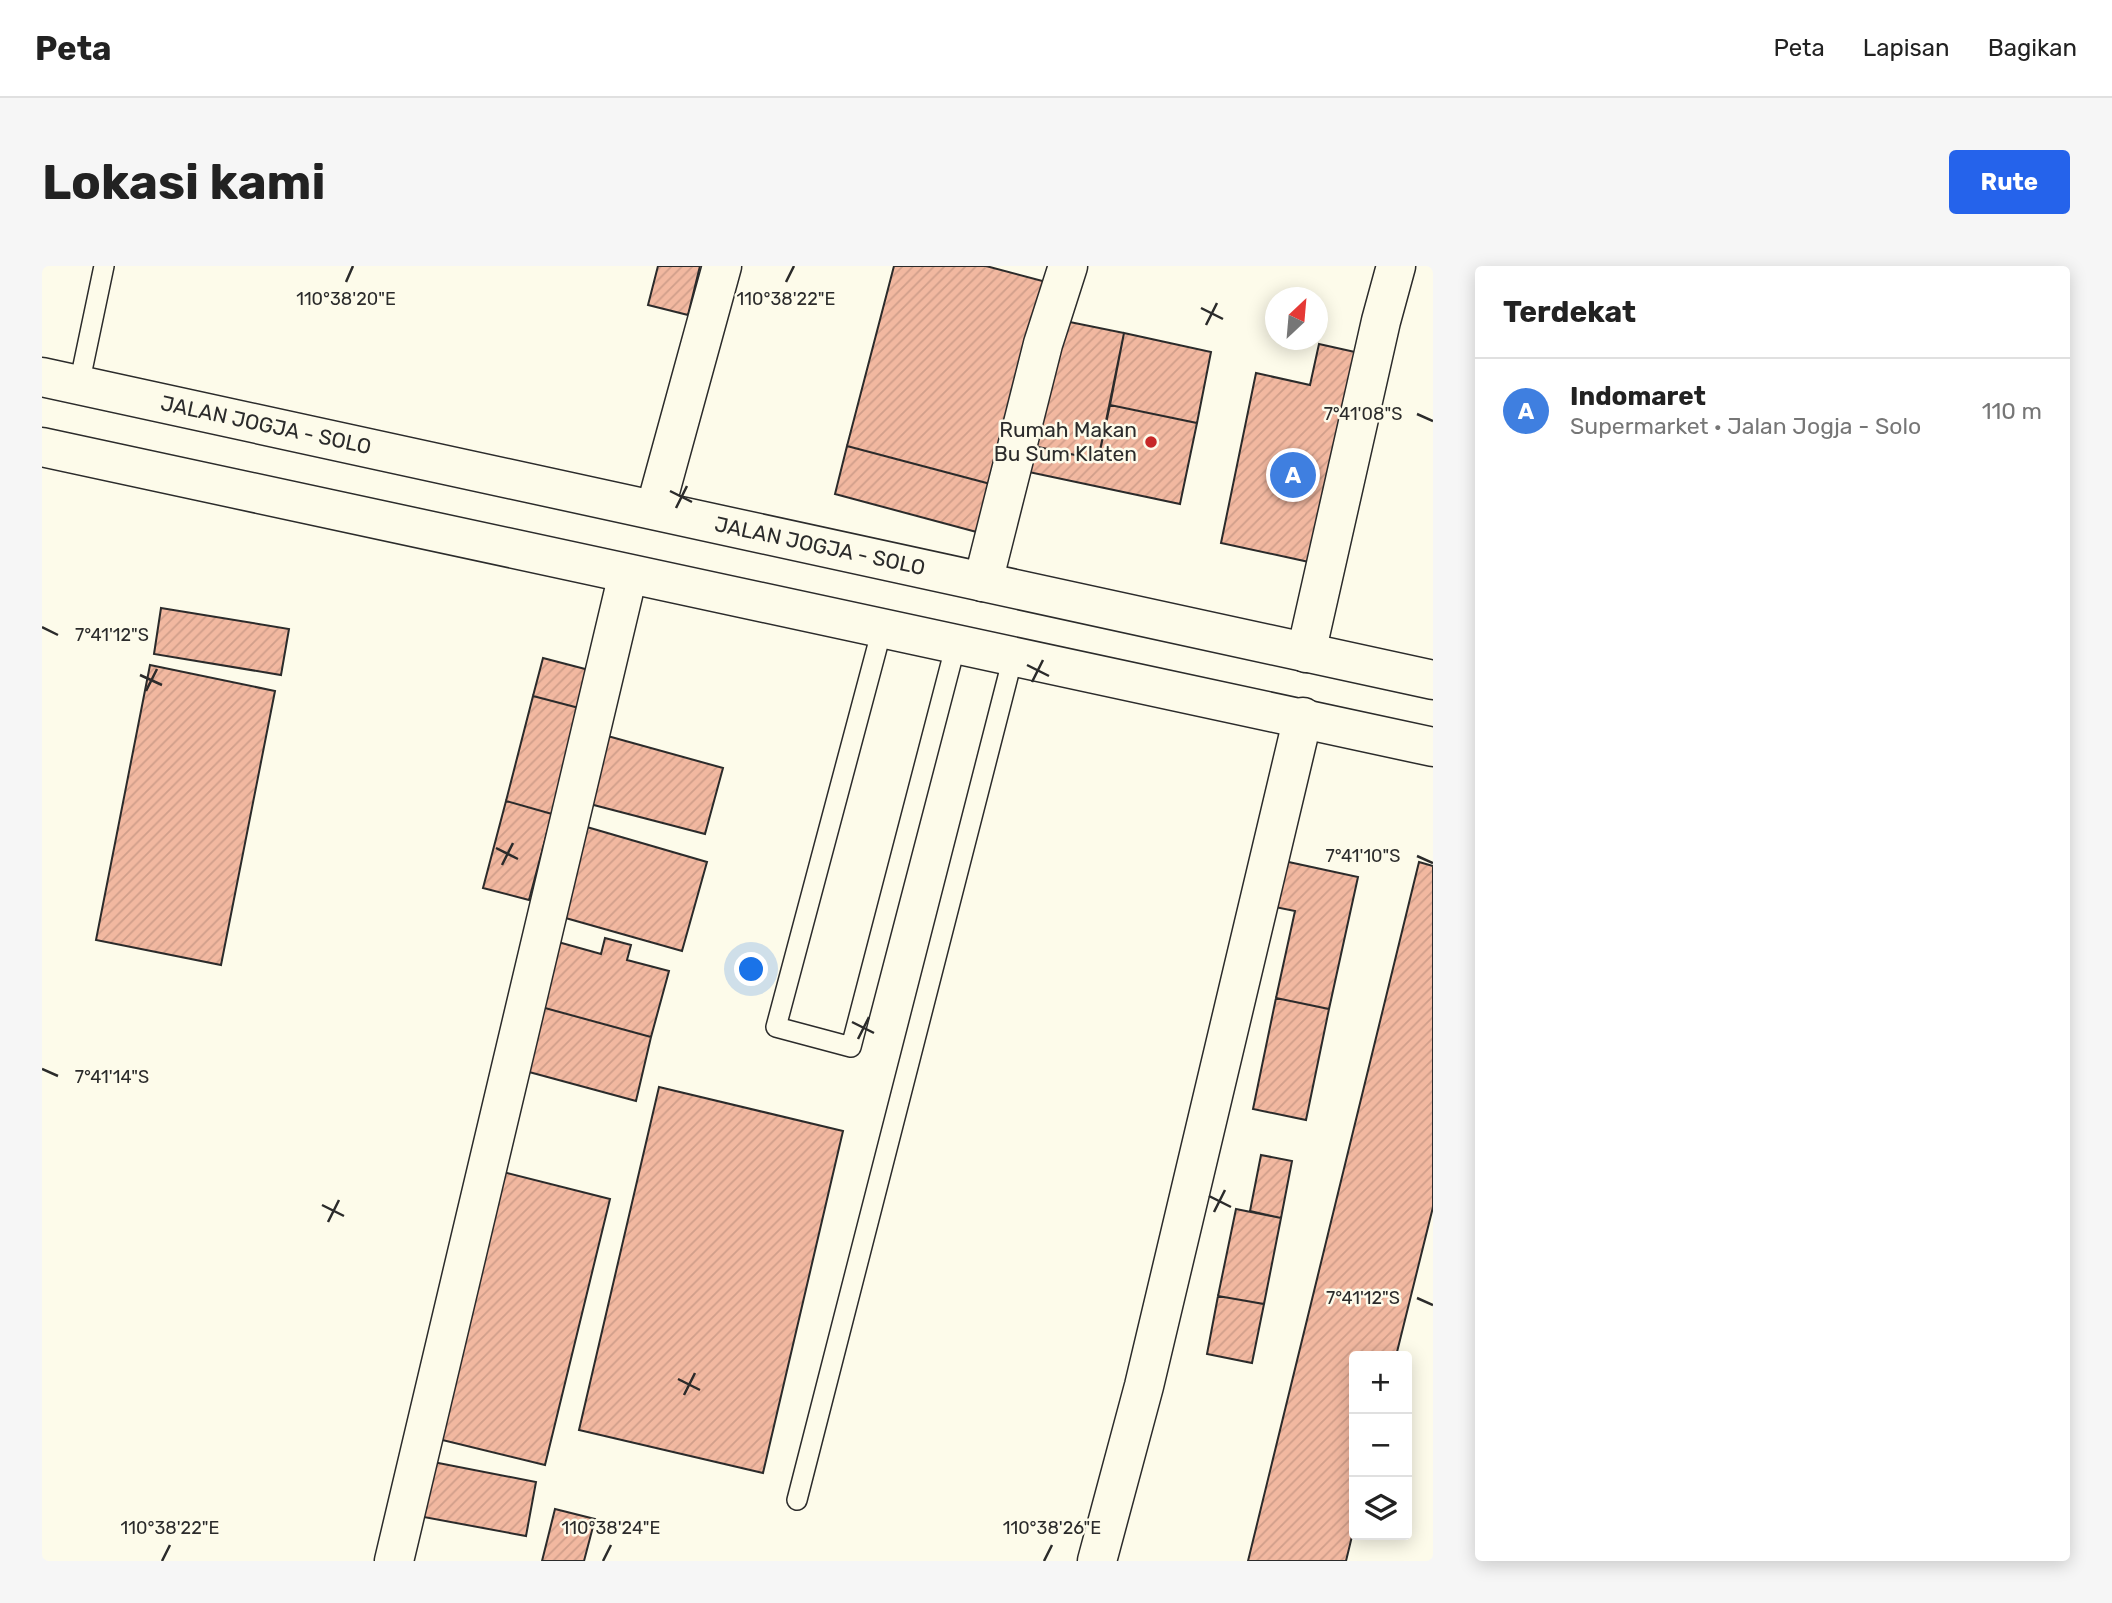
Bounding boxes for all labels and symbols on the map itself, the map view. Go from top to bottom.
north arrow [1265,287,1328,350]
text: 110°38'20"E [296,288,396,310]
text: 110°38'22"E [737,288,835,310]
street label: JALAN JOGJA - SOLO [159,390,374,459]
text: 7°41'08"S [1324,403,1402,425]
place label: Rumah Makan Bu Sum Klaten [994,417,1137,466]
marker: Rumah Makan Bu Sum Klaten [1143,434,1159,450]
pin: A [1270,449,1316,501]
street label: JALAN JOGJA - SOLO [713,511,928,580]
text: 7°41'12"S [75,624,149,646]
text: 7°41'10"S [1326,845,1400,867]
your location [734,952,768,986]
text: 7°41'14"S [75,1066,149,1088]
text: 7°41'12"S [1326,1287,1400,1309]
text: 110°38'22"E [121,1517,219,1539]
text: 110°38'24"E [562,1517,660,1539]
text: 110°38'26"E [1003,1517,1101,1539]

